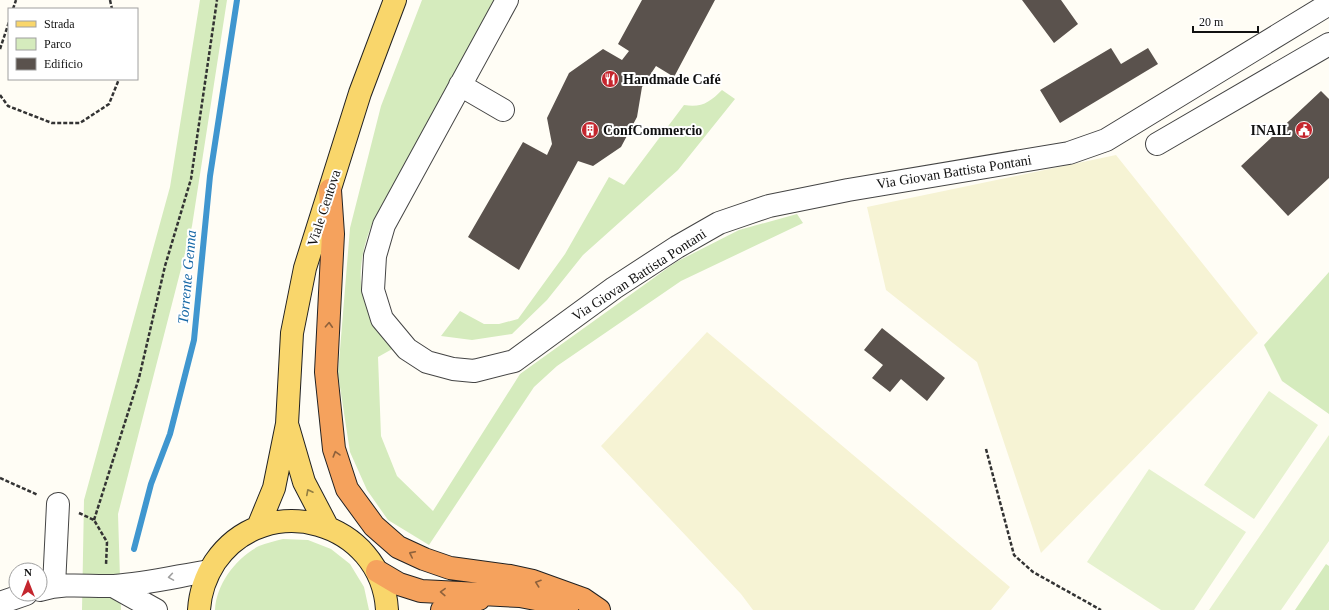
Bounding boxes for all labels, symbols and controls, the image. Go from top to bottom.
legend [8,8,138,80]
scale bar [1193,8,1258,34]
text: 20 m [1199,15,1224,29]
text: Strada [44,17,75,31]
text: Parco [44,37,71,51]
text: Edificio [44,57,83,71]
restaurant icon: Handmade Café [600,69,620,89]
place label: Handmade Café [623,72,721,87]
building icon: ConfCommercio [580,120,600,140]
public building icon: INAIL [1294,120,1314,140]
place label: ConfCommercio [603,123,702,138]
place label: INAIL [1251,123,1291,138]
street label: Via Giovan Battista Pontani [875,152,1033,192]
street label: Viale Centova [305,167,344,248]
street label: Via Giovan Battista Pontani [569,226,709,324]
water label: Torrente Genna [175,229,199,325]
one-way arrow [324,322,333,328]
one-way arrow [332,451,341,458]
one-way arrow [306,488,314,496]
one-way arrow [409,551,416,559]
north arrow [8,562,48,602]
text: N [24,566,32,578]
one-way arrow [167,572,174,581]
one-way arrow [534,579,541,588]
one-way arrow [440,587,446,596]

